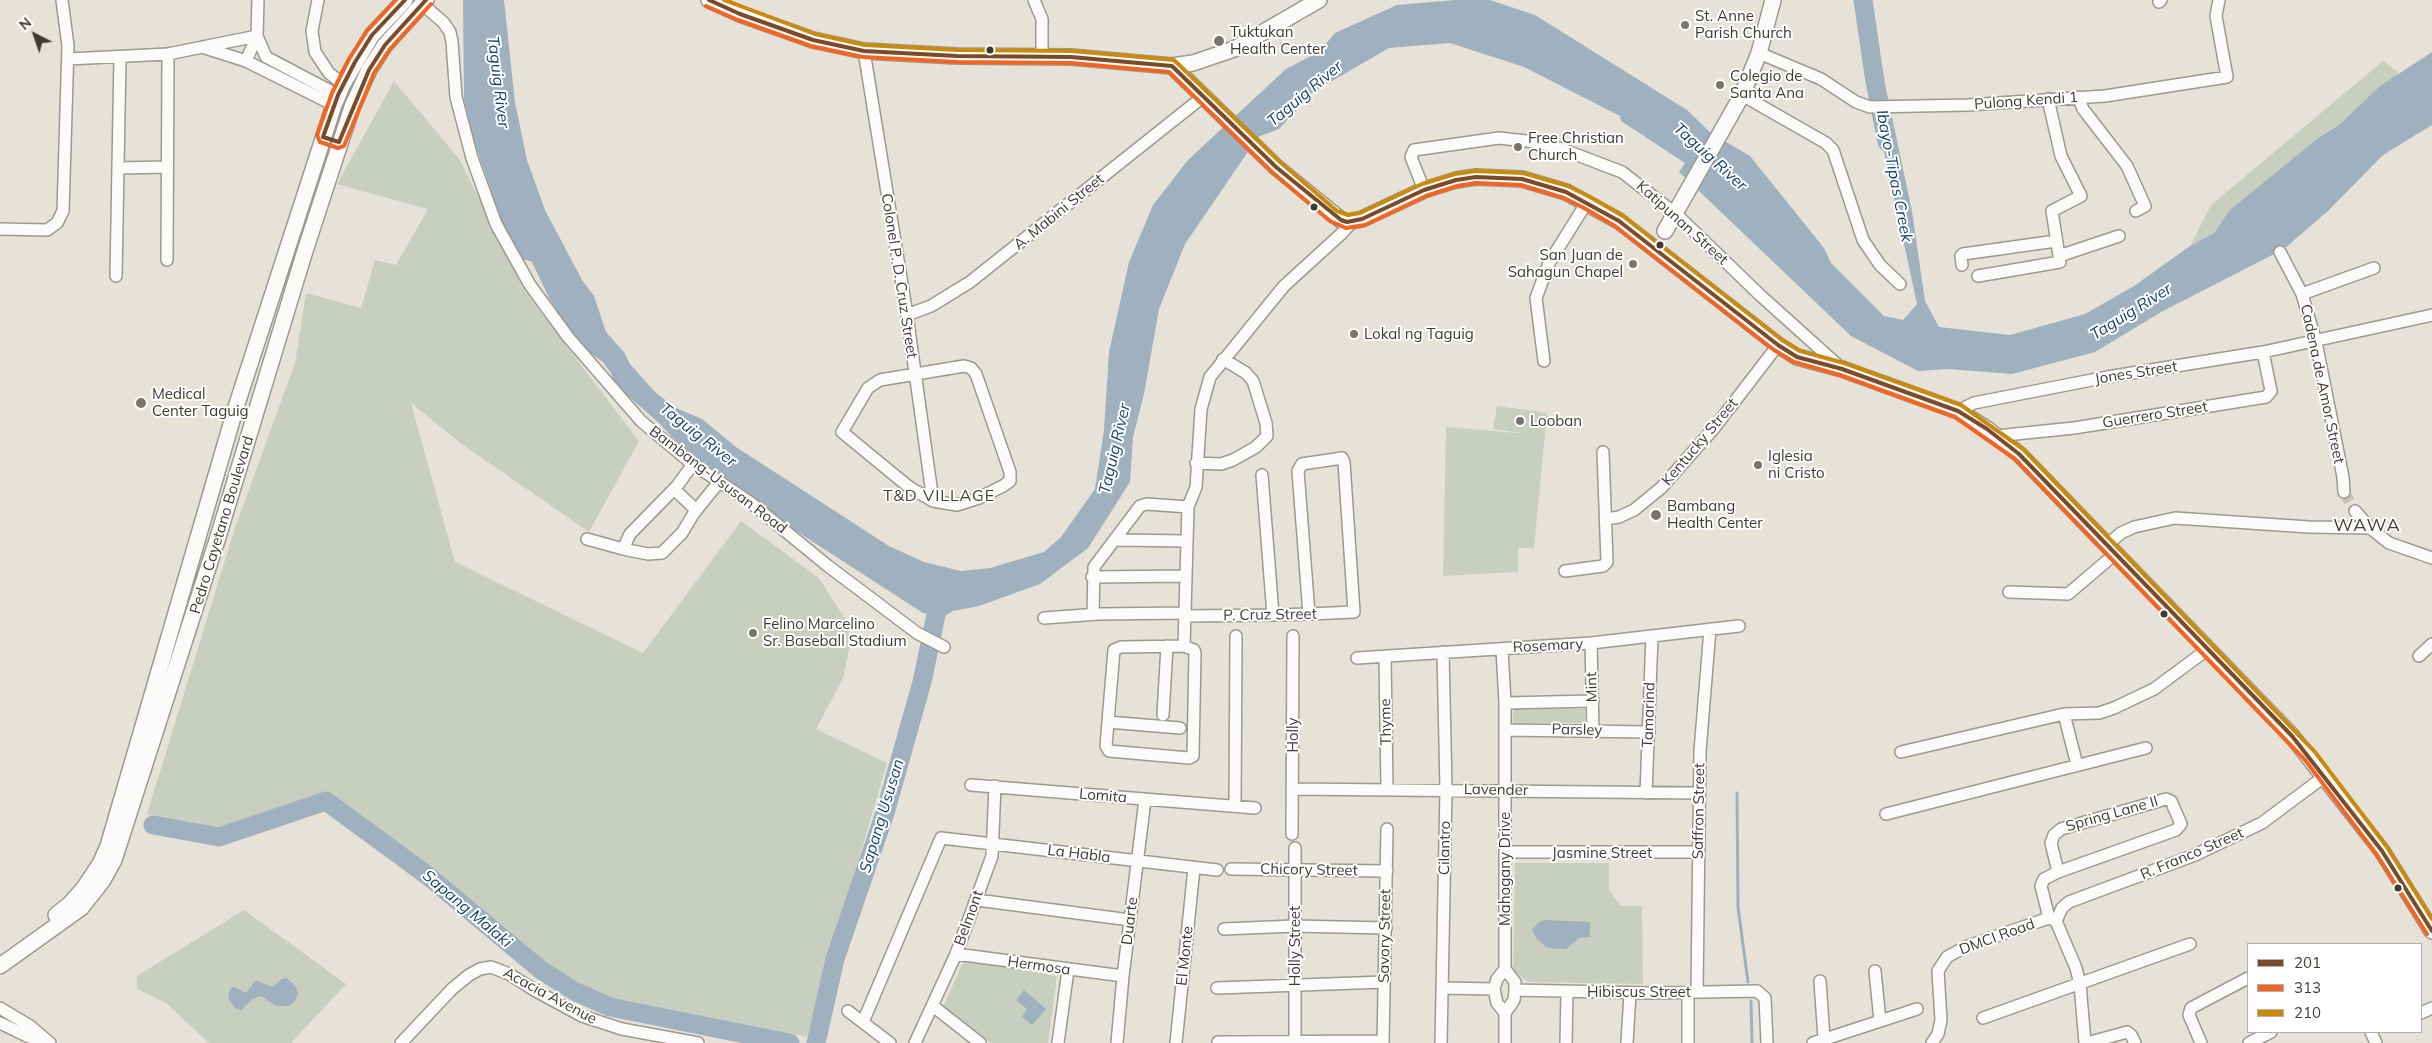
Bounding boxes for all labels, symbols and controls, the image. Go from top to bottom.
place label: St. Anne Parish Church [1695,7,1792,42]
north arrow [10,10,60,60]
text: N [15,13,35,34]
marker: St. Anne Parish Church [1679,19,1691,31]
place label: Tuktukan Health Center [1230,23,1326,58]
marker: Tuktukan Health Center [1212,34,1226,48]
water label: Taguig River [483,35,513,129]
unlabelled marker [985,45,995,55]
water label: Taguig River [1263,57,1347,131]
place label: Colegio de Santa Ana [1730,67,1804,102]
marker: Colegio de Santa Ana [1714,79,1726,91]
street label: Pulong Kendi 1 [1974,88,2078,114]
water label: Ibayo-Tipas Creek [1872,108,1916,244]
water label: Taguig River [1669,119,1751,195]
place label: Free Christian Church [1528,129,1624,164]
marker: Free Christian Church [1512,141,1524,153]
street label: A. Mabini Street [1010,170,1108,254]
street label: Katipunan Street [1633,177,1731,269]
street label: Colonel P. D. Cruz Street [877,192,921,360]
unlabelled marker [1309,202,1319,212]
unlabelled marker [1655,240,1665,250]
place label: San Juan de Sahagun Chapel [1508,246,1623,281]
marker: San Juan de Sahagun Chapel [1627,258,1639,270]
water label: Taguig River [2087,279,2175,345]
street label: Cadena de Amor Street [2296,303,2348,465]
place label: Lokal ng Taguig [1364,325,1474,343]
marker: Lokal ng Taguig [1348,328,1360,340]
street label: Jones Street [2093,358,2179,388]
place label: Medical Center Taguig [152,385,249,420]
street label: Kentucky Street [1658,395,1742,489]
marker: Medical Center Taguig [134,396,148,410]
street label: Guerrero Street [2101,398,2209,432]
water label: Taguig River [656,399,740,471]
water label: Taguig River [1095,402,1135,496]
place label: Looban [1530,412,1582,430]
marker: Looban [1514,415,1526,427]
street label: Bambang-Ususan Road [646,422,790,538]
street label: Pedro Cayetano Boulevard [186,434,258,616]
place label: Iglesia ni Cristo [1768,447,1825,482]
marker: Iglesia ni Cristo [1752,459,1764,471]
district label: T&D VILLAGE [882,486,996,506]
place label: Bambang Health Center [1667,497,1763,532]
marker: Bambang Health Center [1649,508,1663,522]
district label: WAWA [2333,515,2401,537]
street label: P. Cruz Street [1223,605,1317,625]
unlabelled marker [2159,609,2169,619]
place label: Felino Marcelino Sr. Baseball Stadium [763,615,907,650]
marker: Felino Marcelino Sr. Baseball Stadium [747,627,759,639]
street label: Rosemary [1512,635,1584,657]
street label: Mint [1583,672,1601,702]
street label: Tamarind [1639,682,1659,748]
street label: Thyme [1377,698,1395,746]
street label: Holly [1284,717,1302,753]
street label: Parsley [1551,721,1603,739]
water label: Sapang Ususan [856,757,908,875]
street label: Saffron Street [1689,763,1709,859]
street label: Lavender [1464,780,1528,800]
street label: Lomita [1078,785,1128,807]
street label: Spring Lane II [2064,792,2160,836]
street label: Mahogany Drive [1496,812,1514,926]
street label: Cilantro [1436,821,1454,875]
street label: R. Franco Street [2138,824,2246,884]
street label: La Habla [1047,841,1111,867]
street label: Jasmine Street [1552,844,1652,862]
street label: Chicory Street [1260,860,1358,880]
water label: Sapang Malaki [418,866,516,952]
unlabelled marker [2393,883,2403,893]
street label: Belmont [951,888,987,948]
street label: Savory Street [1375,889,1395,983]
street label: Duarte [1118,896,1142,946]
street label: Holly Street [1286,906,1304,986]
street label: DMCI Road [1957,915,2037,959]
street label: El Monte [1173,925,1197,987]
legend [2247,943,2422,1033]
street label: Hermosa [1006,953,1072,979]
text: 201 [2294,953,2321,972]
street label: Acacia Avenue [500,964,600,1028]
text: 313 [2294,978,2321,997]
street label: Hibiscus Street [1587,983,1691,1001]
text: 210 [2294,1003,2321,1022]

